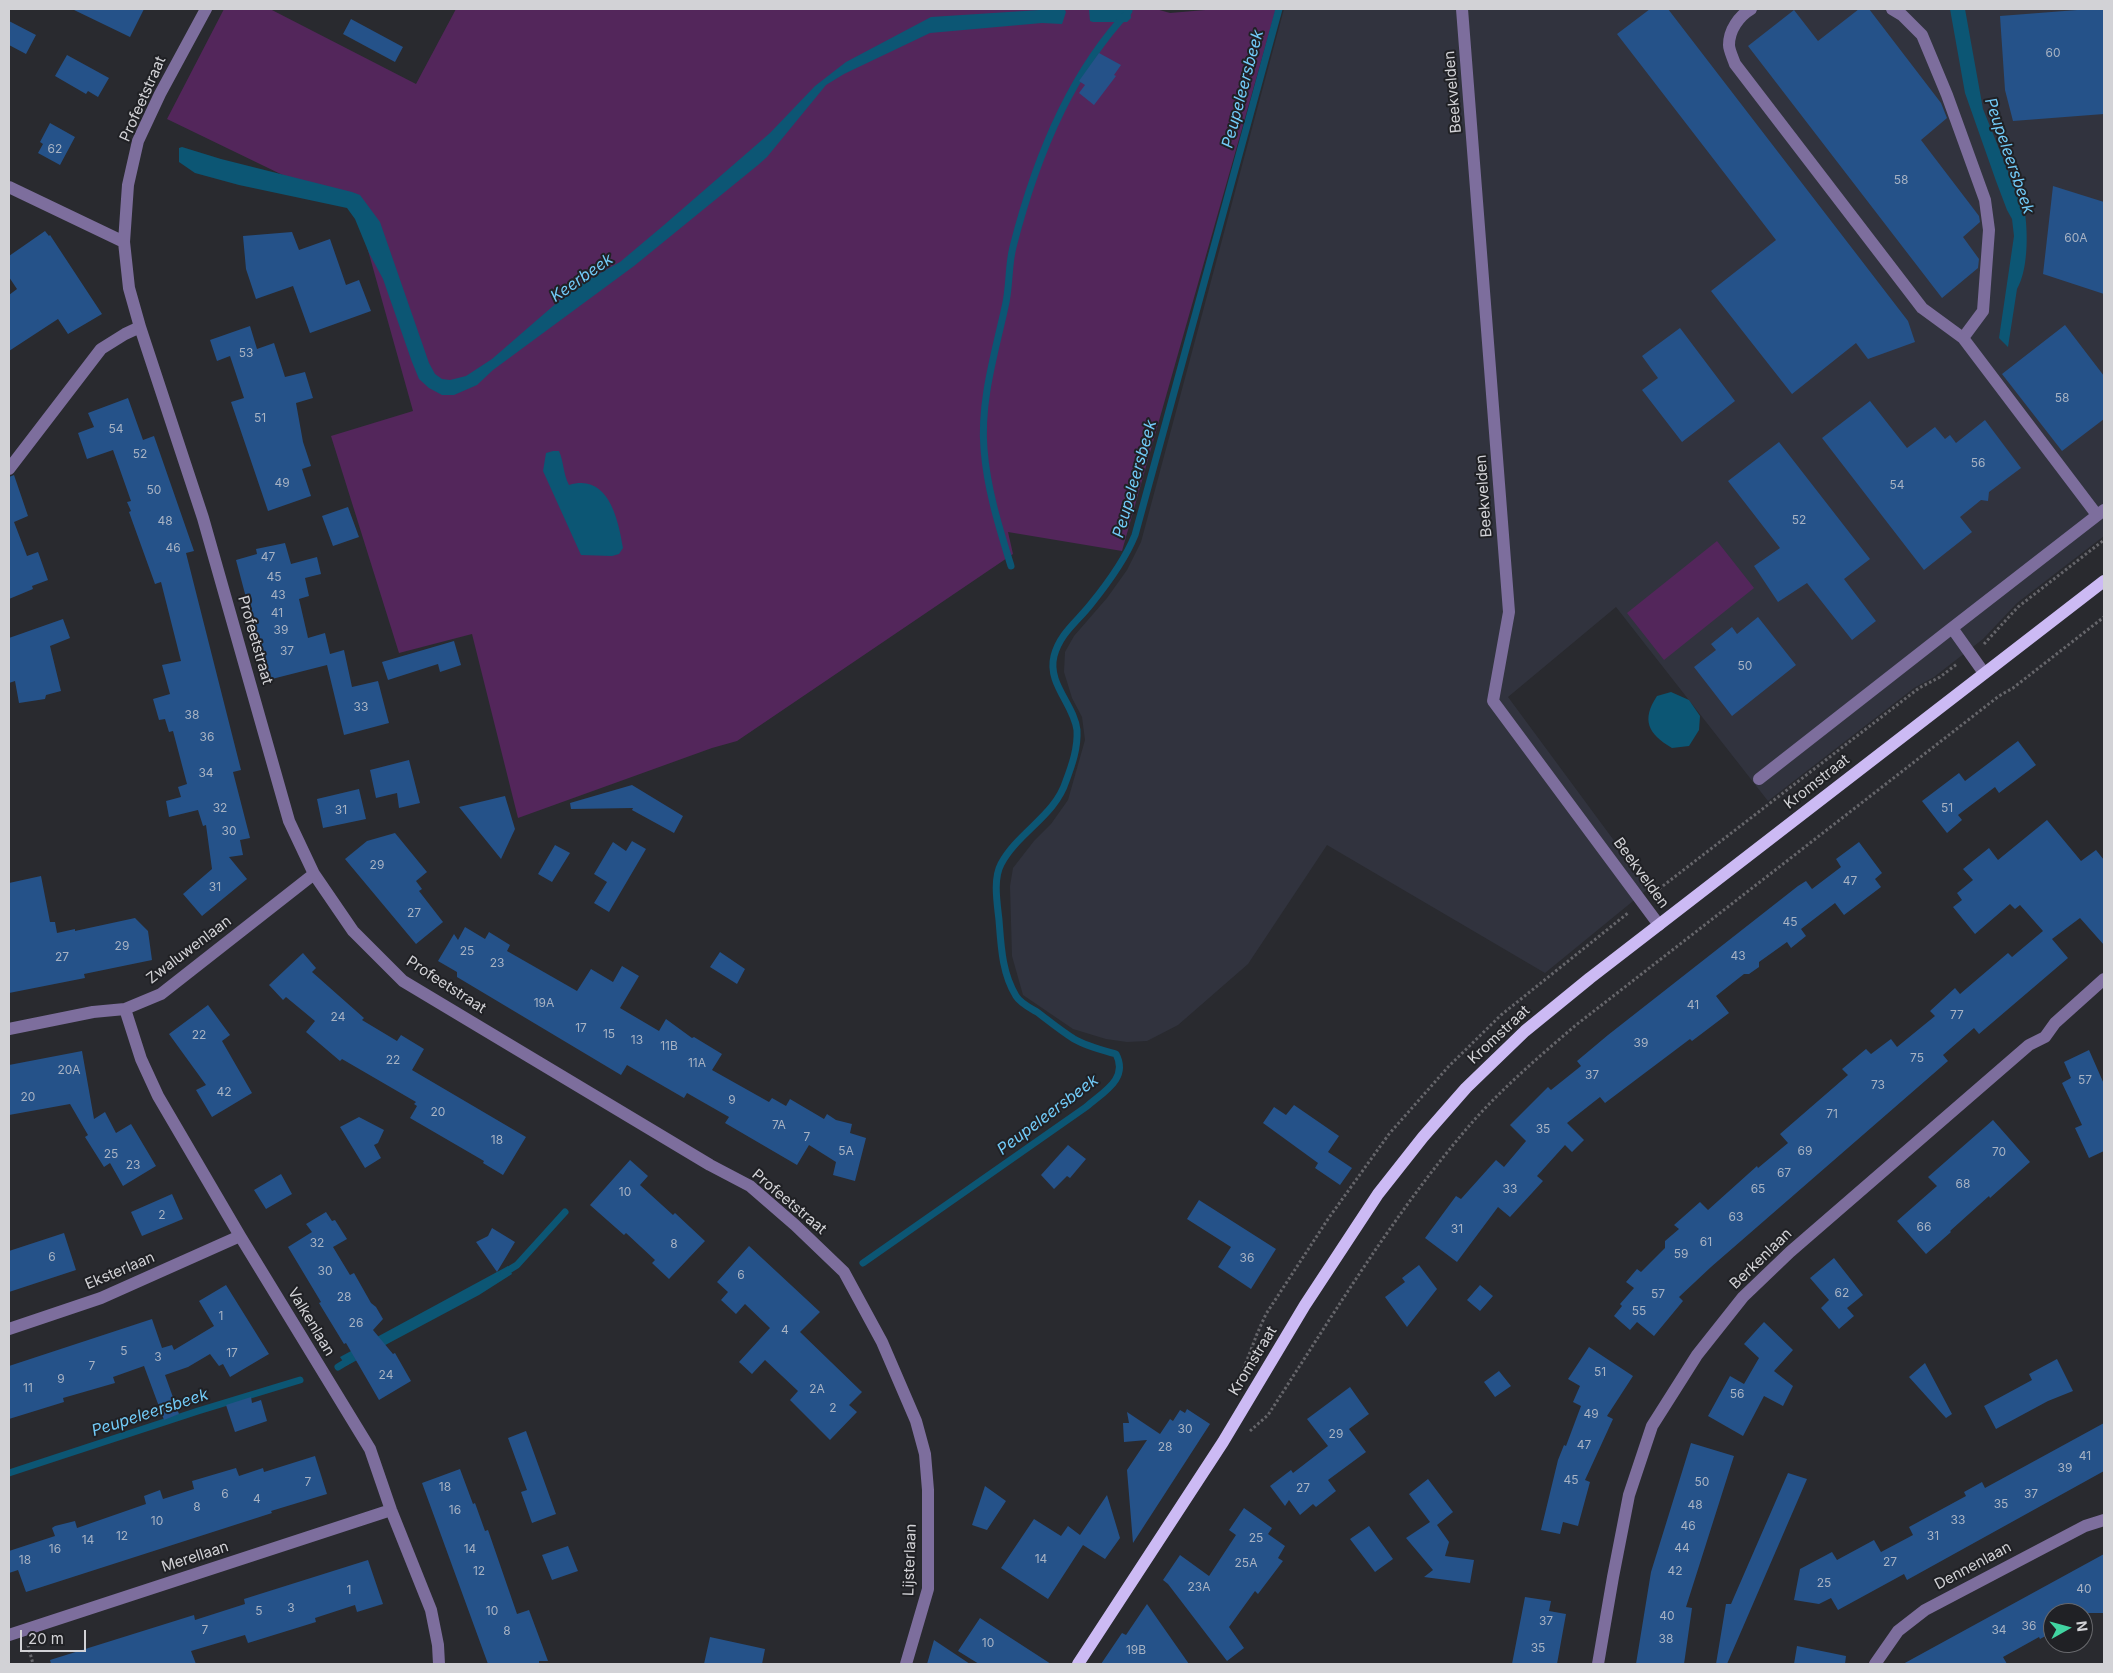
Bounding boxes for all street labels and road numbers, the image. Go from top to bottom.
street label: Beekvelden [1440,50,1466,134]
street label: Profeetstraat [116,54,170,144]
street label: Beekvelden [1472,454,1496,538]
street label: Profeetstraat [234,594,276,686]
street label: Kromstraat [1781,751,1853,813]
street label: Beekvelden [1609,834,1673,912]
street label: Zwaluwenlaan [143,912,235,988]
street label: Profeetstraat [403,953,489,1017]
street label: Kromstraat [1464,1002,1534,1068]
street label: Profeetstraat [748,1166,830,1238]
street label: Berkenlaan [1726,1225,1796,1293]
street label: Eksterlaan [82,1248,158,1294]
street label: Valkenlaan [284,1285,338,1359]
street label: Kromstraat [1225,1323,1281,1399]
street label: Lijsterlaan [900,1524,920,1596]
street label: Merellaan [159,1538,231,1576]
street label: Dennenlaan [1932,1538,2014,1594]

